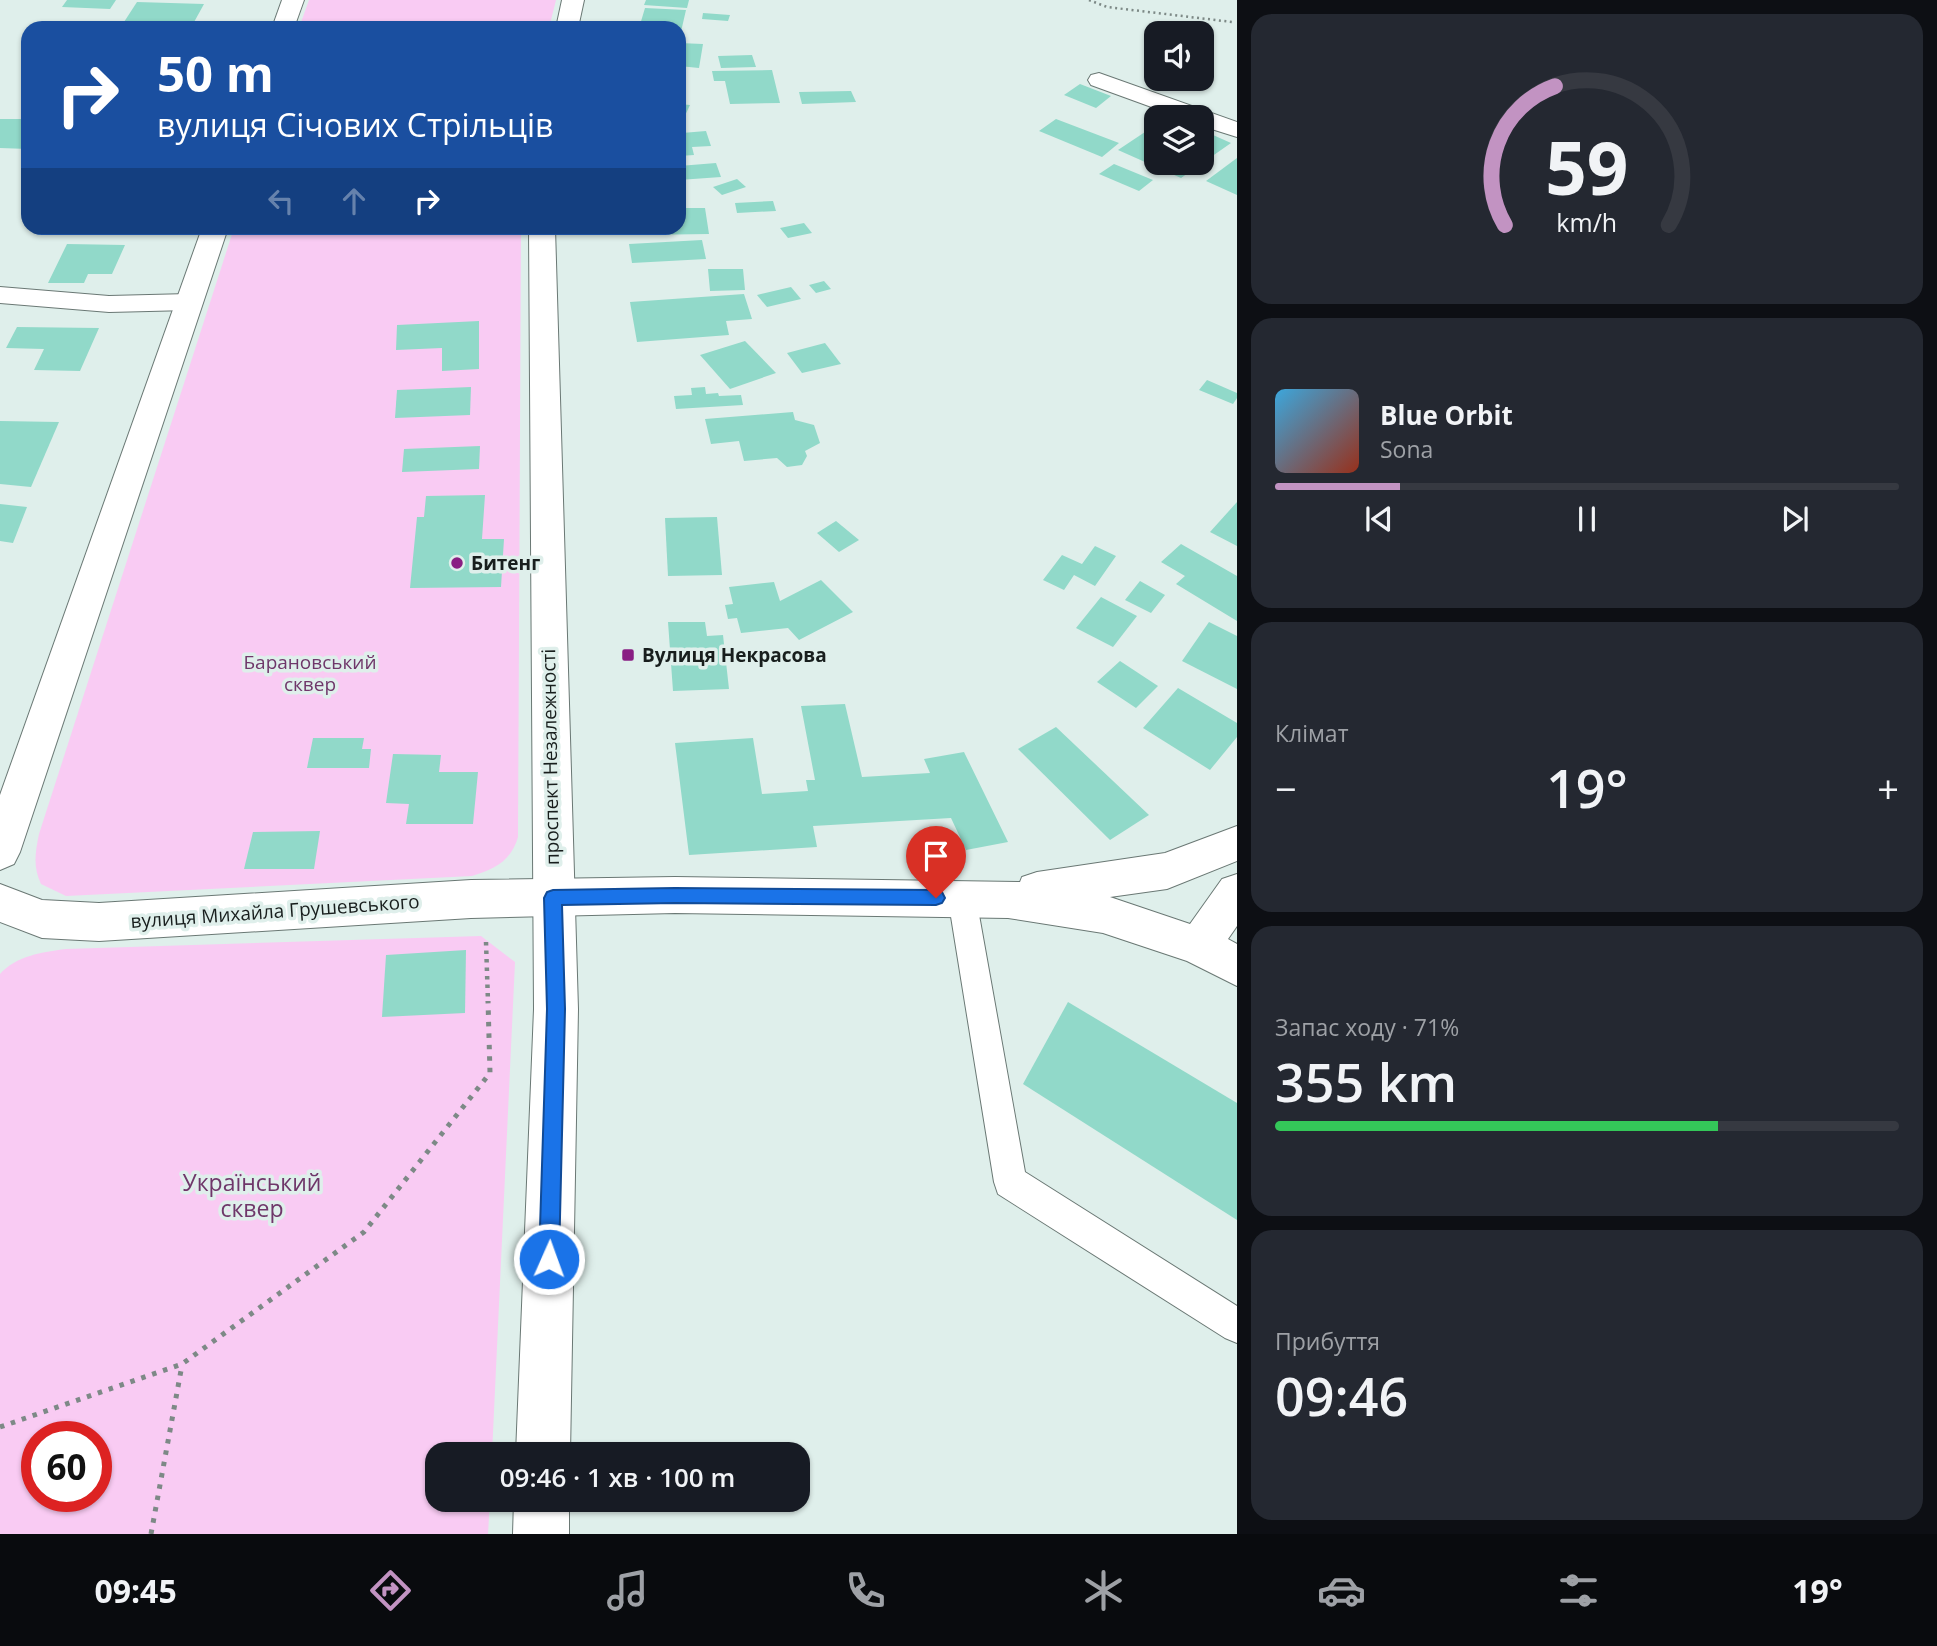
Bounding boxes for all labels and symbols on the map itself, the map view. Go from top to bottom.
place label: Битенг [471,550,540,576]
marker: Битенг [449,555,465,571]
place label: Вулиця Некрасова [642,642,827,668]
marker: Вулиця Некрасова [620,647,636,663]
park label: Барановський сквер [243,649,377,697]
street label: проспект Незалежності [535,649,565,865]
pin [906,826,966,898]
street label: вулиця Михайла Грушевського [130,888,420,934]
park label: Український сквер [182,1166,322,1224]
position arrow [512,1222,586,1296]
speed limit sign: 60 [21,1421,112,1512]

